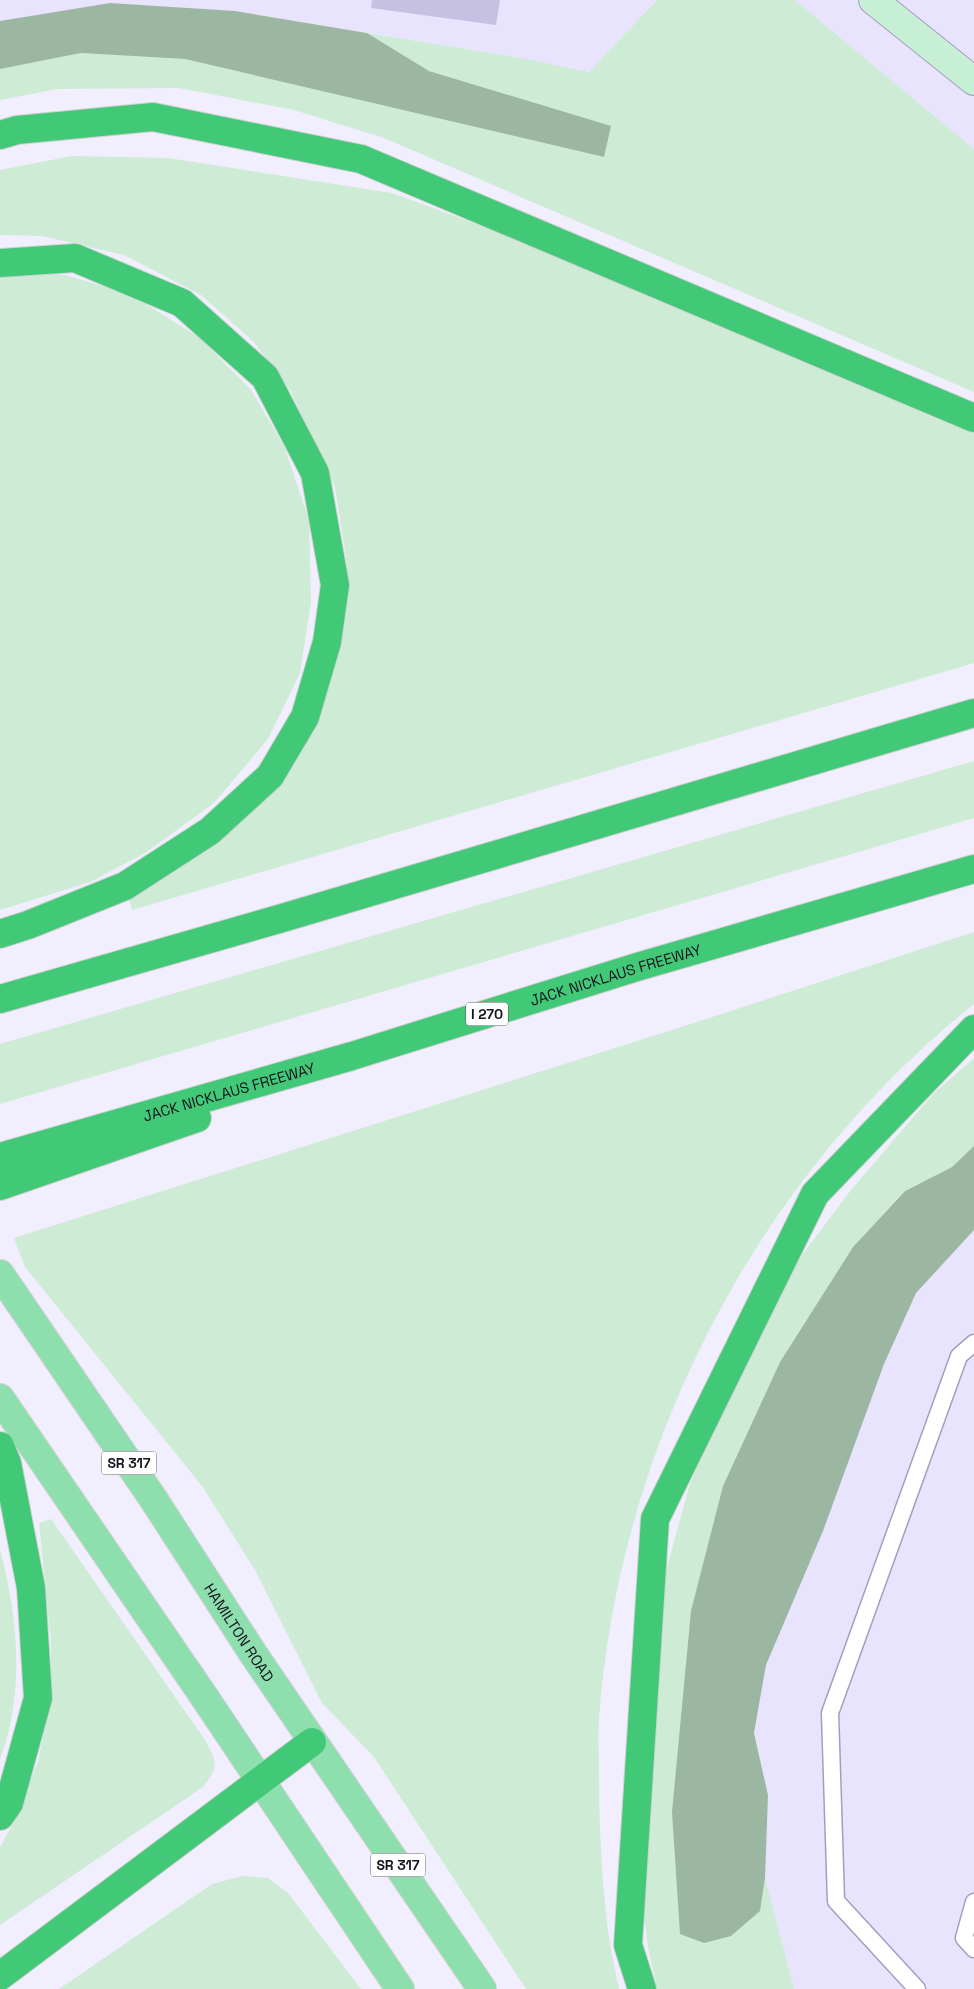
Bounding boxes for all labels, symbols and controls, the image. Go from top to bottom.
street label: JACK NICKLAUS FREEWAY [527,939,703,1009]
road number: I 270 [466,1002,508,1026]
street label: JACK NICKLAUS FREEWAY [141,1058,317,1125]
road number: SR 317 [102,1452,156,1475]
street label: HAMILTON ROAD [201,1579,279,1685]
road number: SR 317 [370,1854,426,1876]

